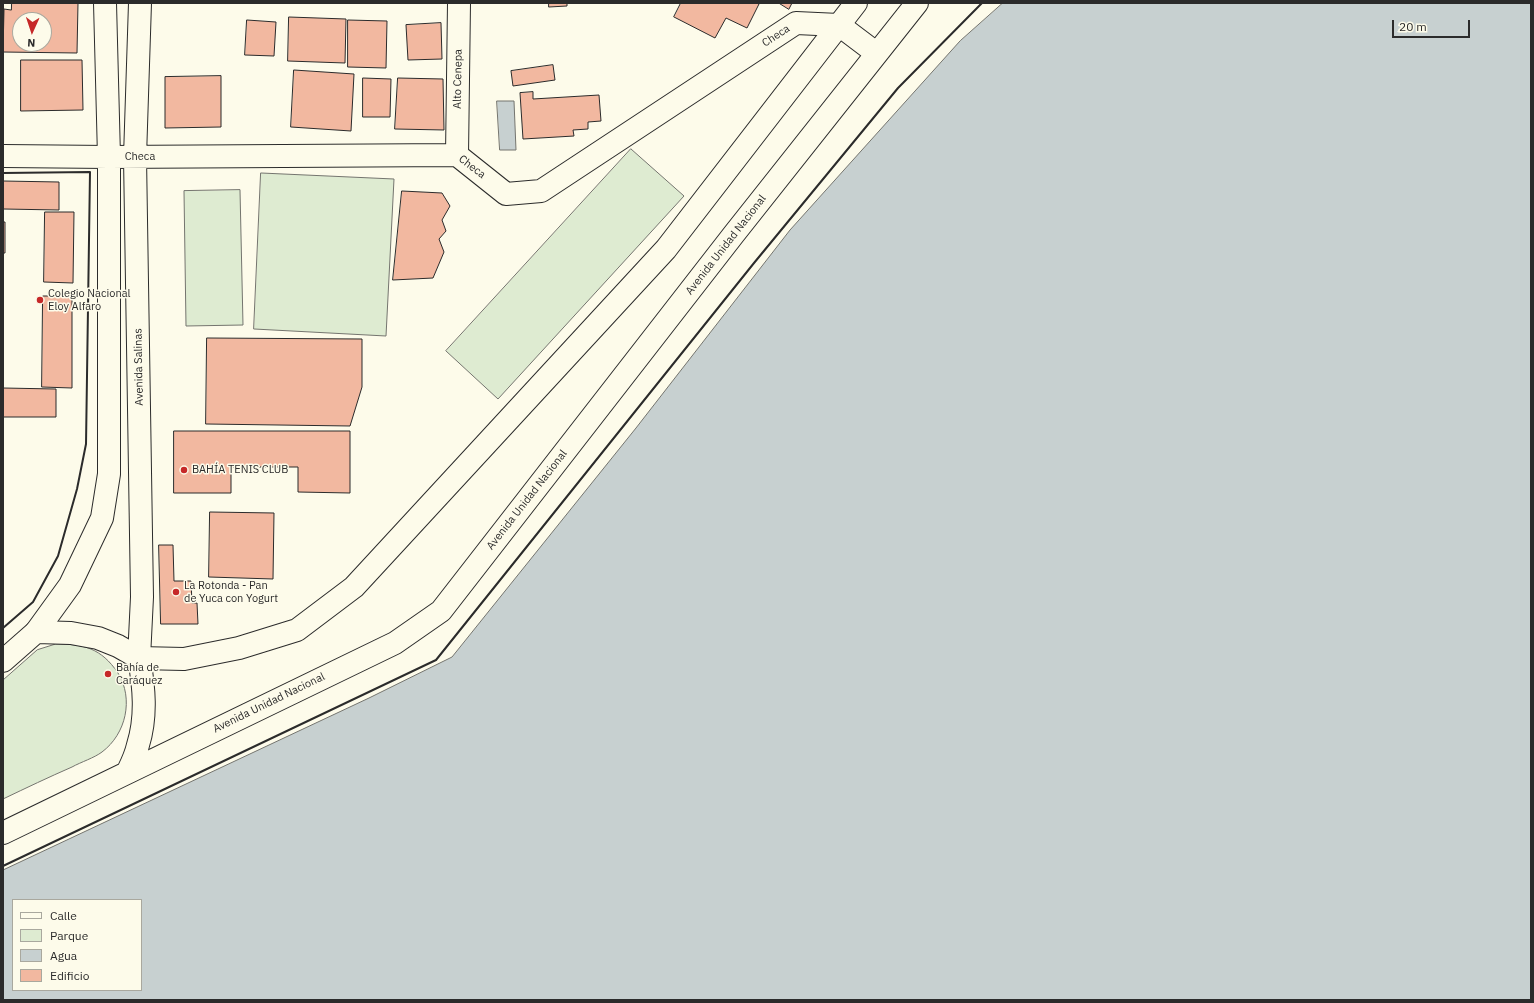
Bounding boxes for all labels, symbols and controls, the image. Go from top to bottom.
north arrow [12,12,52,52]
scale bar [1394,12,1472,38]
text: 20 m [1399,19,1427,34]
street label: Checa [760,22,792,50]
text: N [27,36,36,50]
street label: Alto Cenepa [451,49,465,109]
street label: Checa [125,150,155,164]
street label: Checa [456,153,488,181]
street label: Avenida Unidad Nacional [683,192,769,298]
place label: Colegio Nacional Eloy Alfaro [48,287,131,313]
marker: Colegio Nacional Eloy Alfaro [35,295,45,305]
street label: Avenida Salinas [132,328,146,406]
street label: Avenida Unidad Nacional [484,447,570,553]
place label: BAHÍA TENIS CLUB [192,463,288,477]
marker: BAHÍA TENIS CLUB [179,465,189,475]
place label: La Rotonda - Pan de Yuca con Yogurt [184,579,278,605]
marker: La Rotonda - Pan de Yuca con Yogurt [171,587,181,597]
place label: Bahía de Caráquez [116,661,162,687]
marker: Bahía de Caráquez [103,669,113,679]
street label: Avenida Unidad Nacional [211,670,327,736]
legend [12,899,142,991]
text: Calle [50,908,77,923]
text: Parque [50,928,88,943]
text: Agua [50,948,77,963]
text: Edificio [50,968,89,983]

